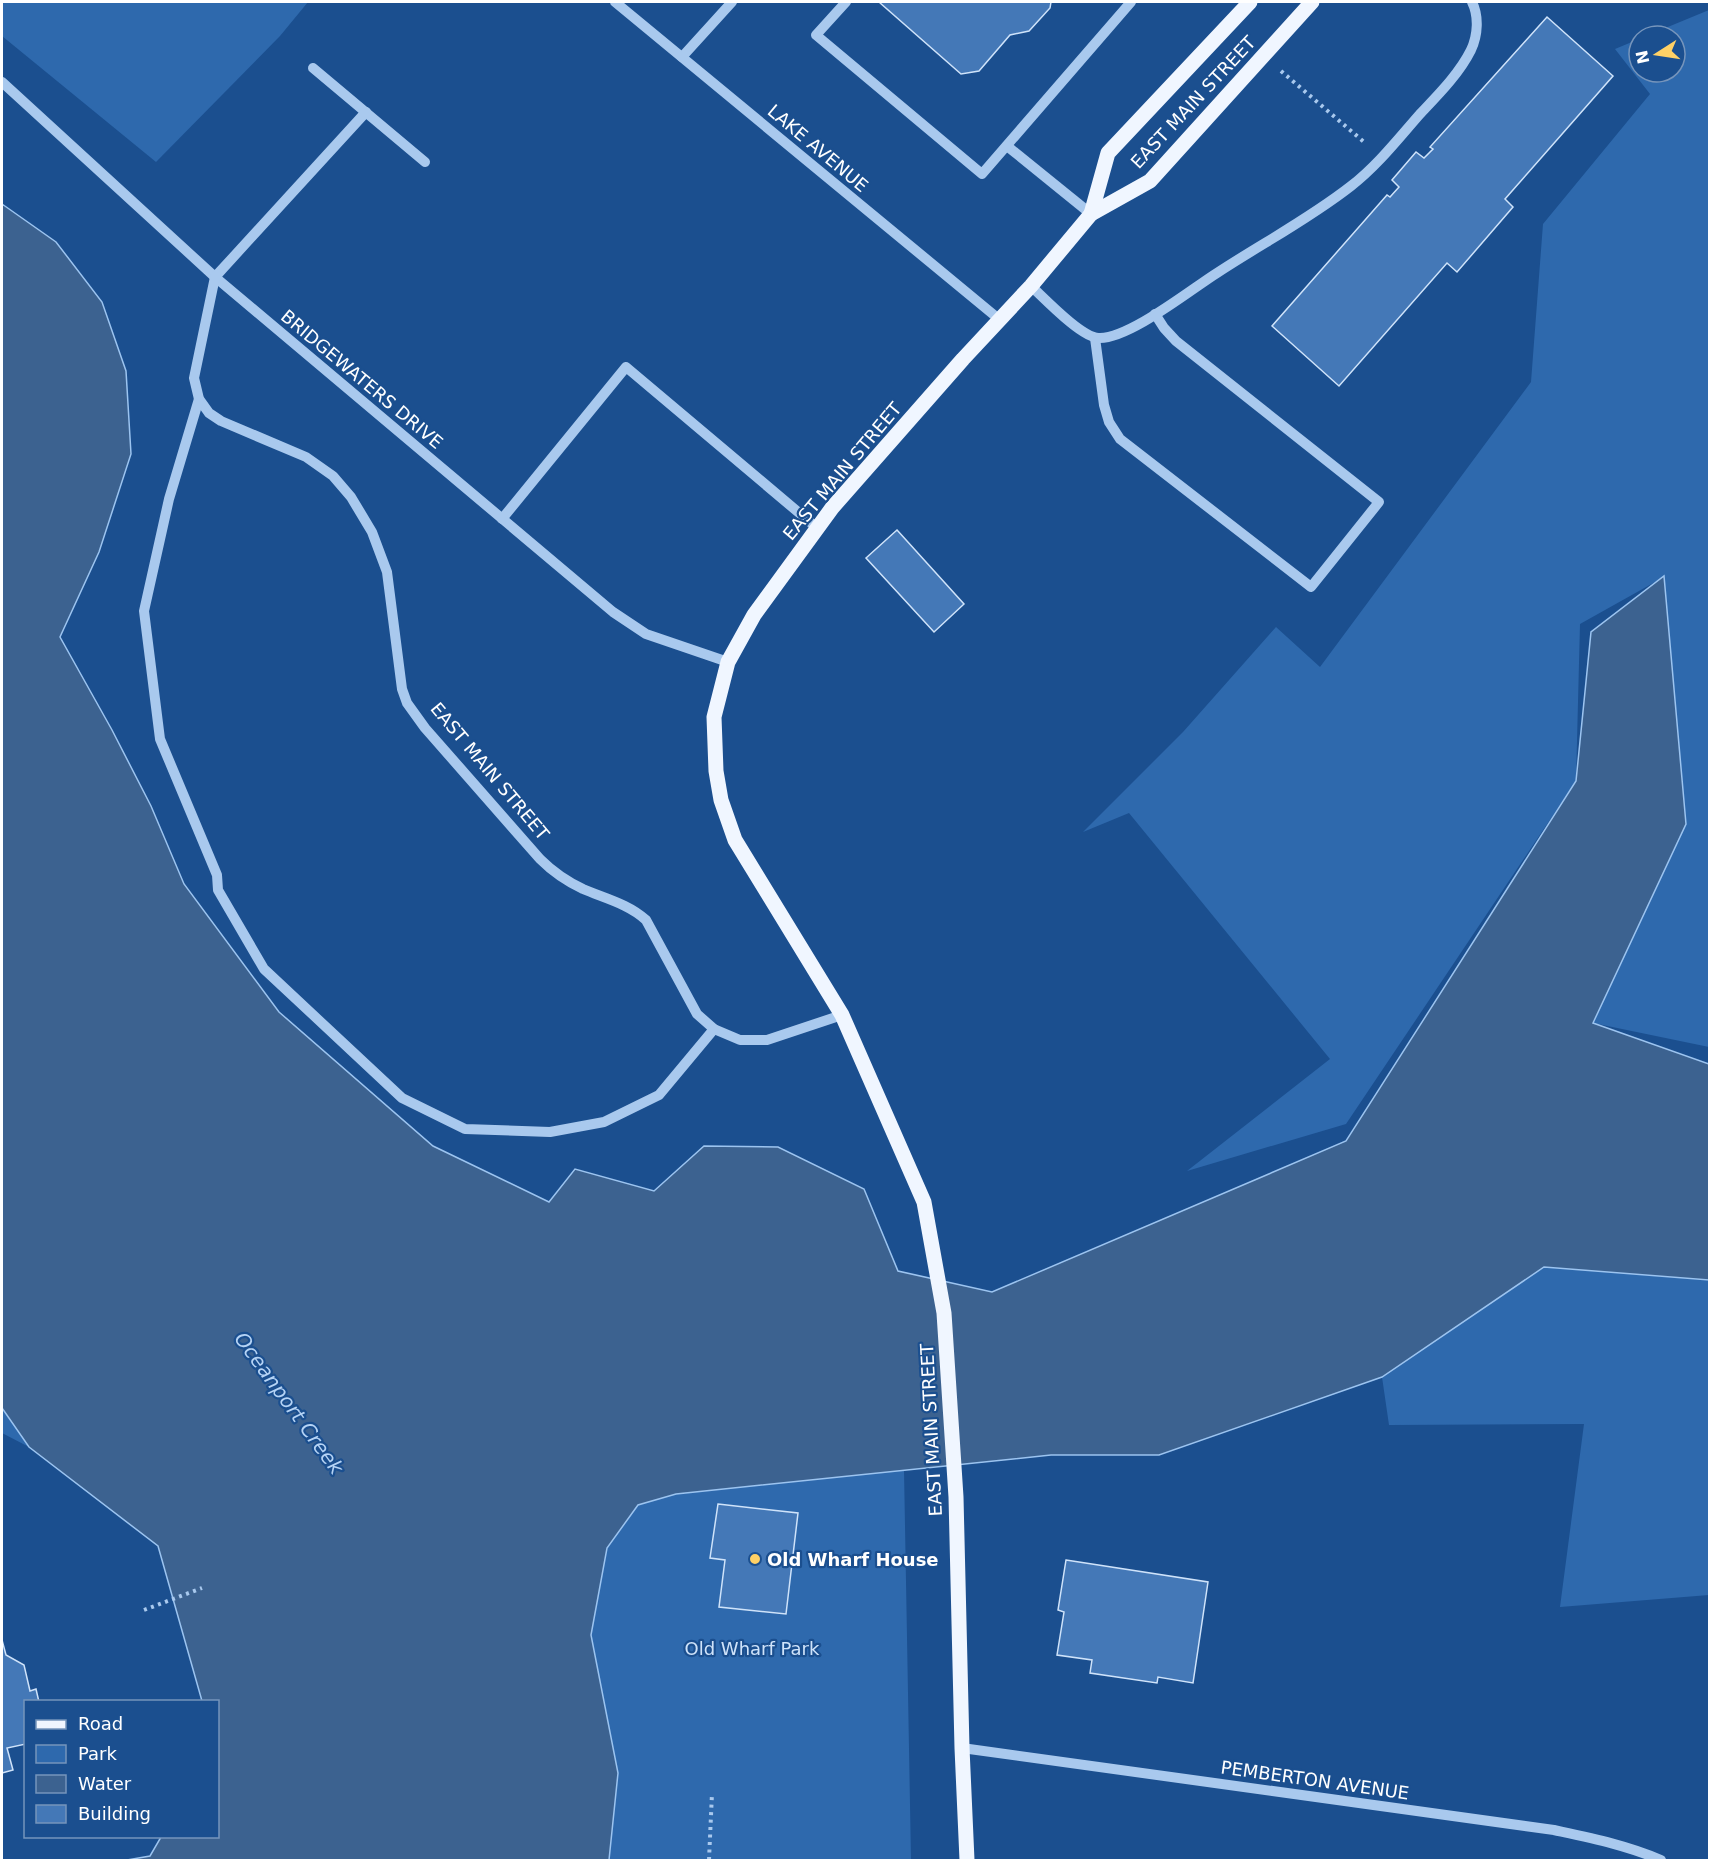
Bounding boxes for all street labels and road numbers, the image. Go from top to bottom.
street label: EAST MAIN STREET [1126,31,1260,172]
street label: LAKE AVENUE [764,100,872,196]
street label: BRIDGEWATERS DRIVE [277,305,447,453]
street label: EAST MAIN STREET [778,397,906,544]
street label: EAST MAIN STREET [426,698,554,845]
street label: EAST MAIN STREET [916,1342,946,1517]
street label: PEMBERTON AVENUE [1220,1756,1410,1804]

